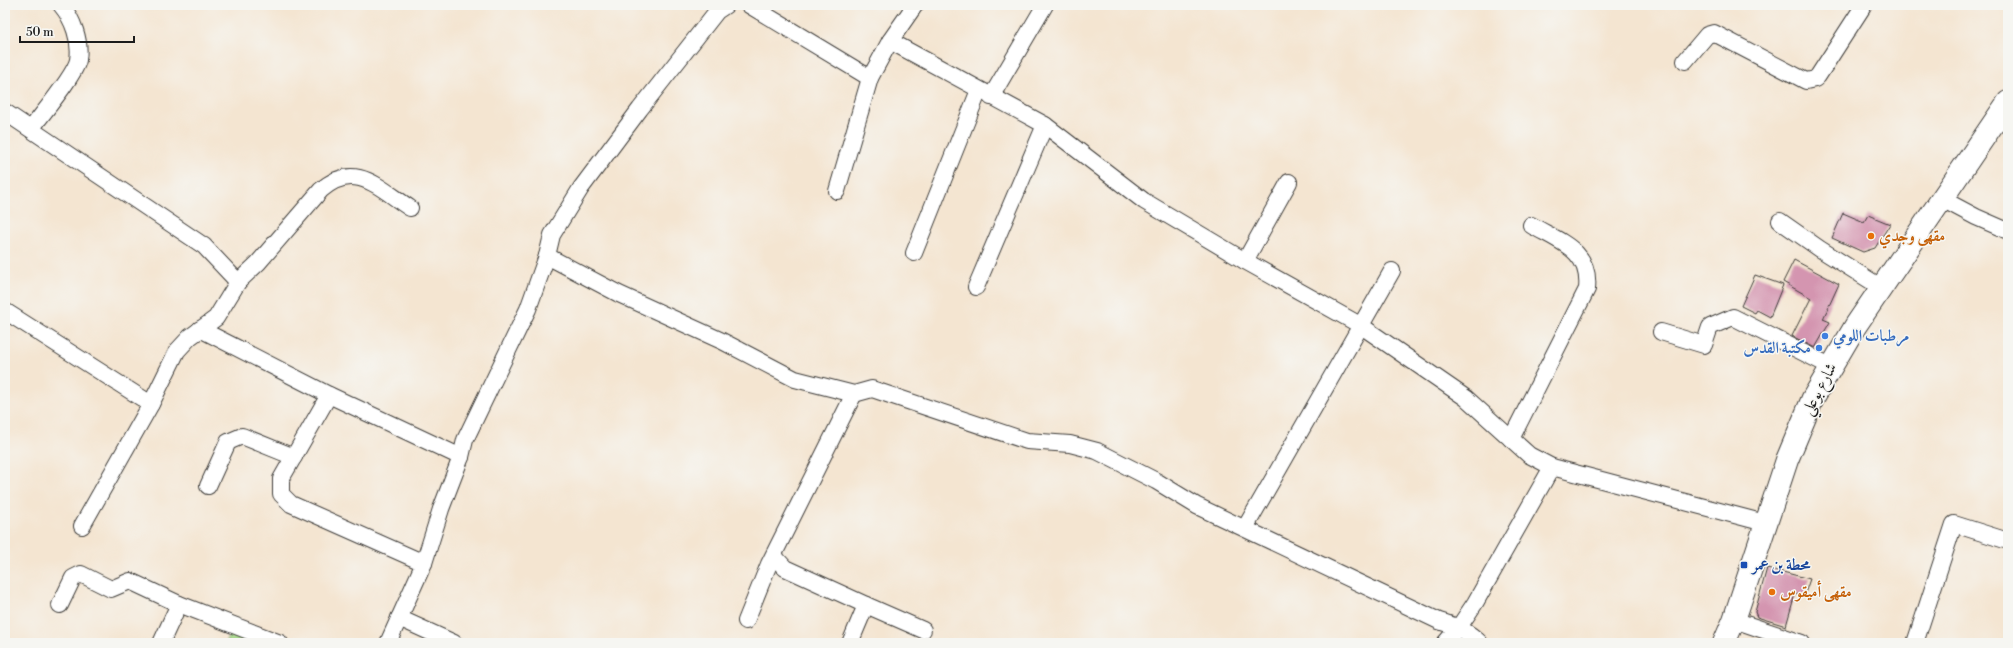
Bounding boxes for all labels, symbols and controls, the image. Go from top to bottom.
scale bar [20,18,134,44]
text: 50 m [26,25,54,40]
place label: مقهى وجدي [1879,226,1945,249]
marker: مقهى وجدي [1866,231,1876,241]
place label: مرطبات اللومي [1832,326,1909,349]
marker: مرطبات اللومي [1820,331,1830,341]
place label: مكتبة القدس [1743,338,1811,358]
marker: مكتبة القدس [1814,343,1824,353]
street label: شارع بوعلي [1797,359,1846,421]
place label: محطة بن عمر [1750,555,1811,575]
marker: محطة بن عمر [1739,560,1749,570]
place label: مقهى أميقوس [1780,580,1852,602]
marker: مقهى أميقوس [1767,587,1777,597]

